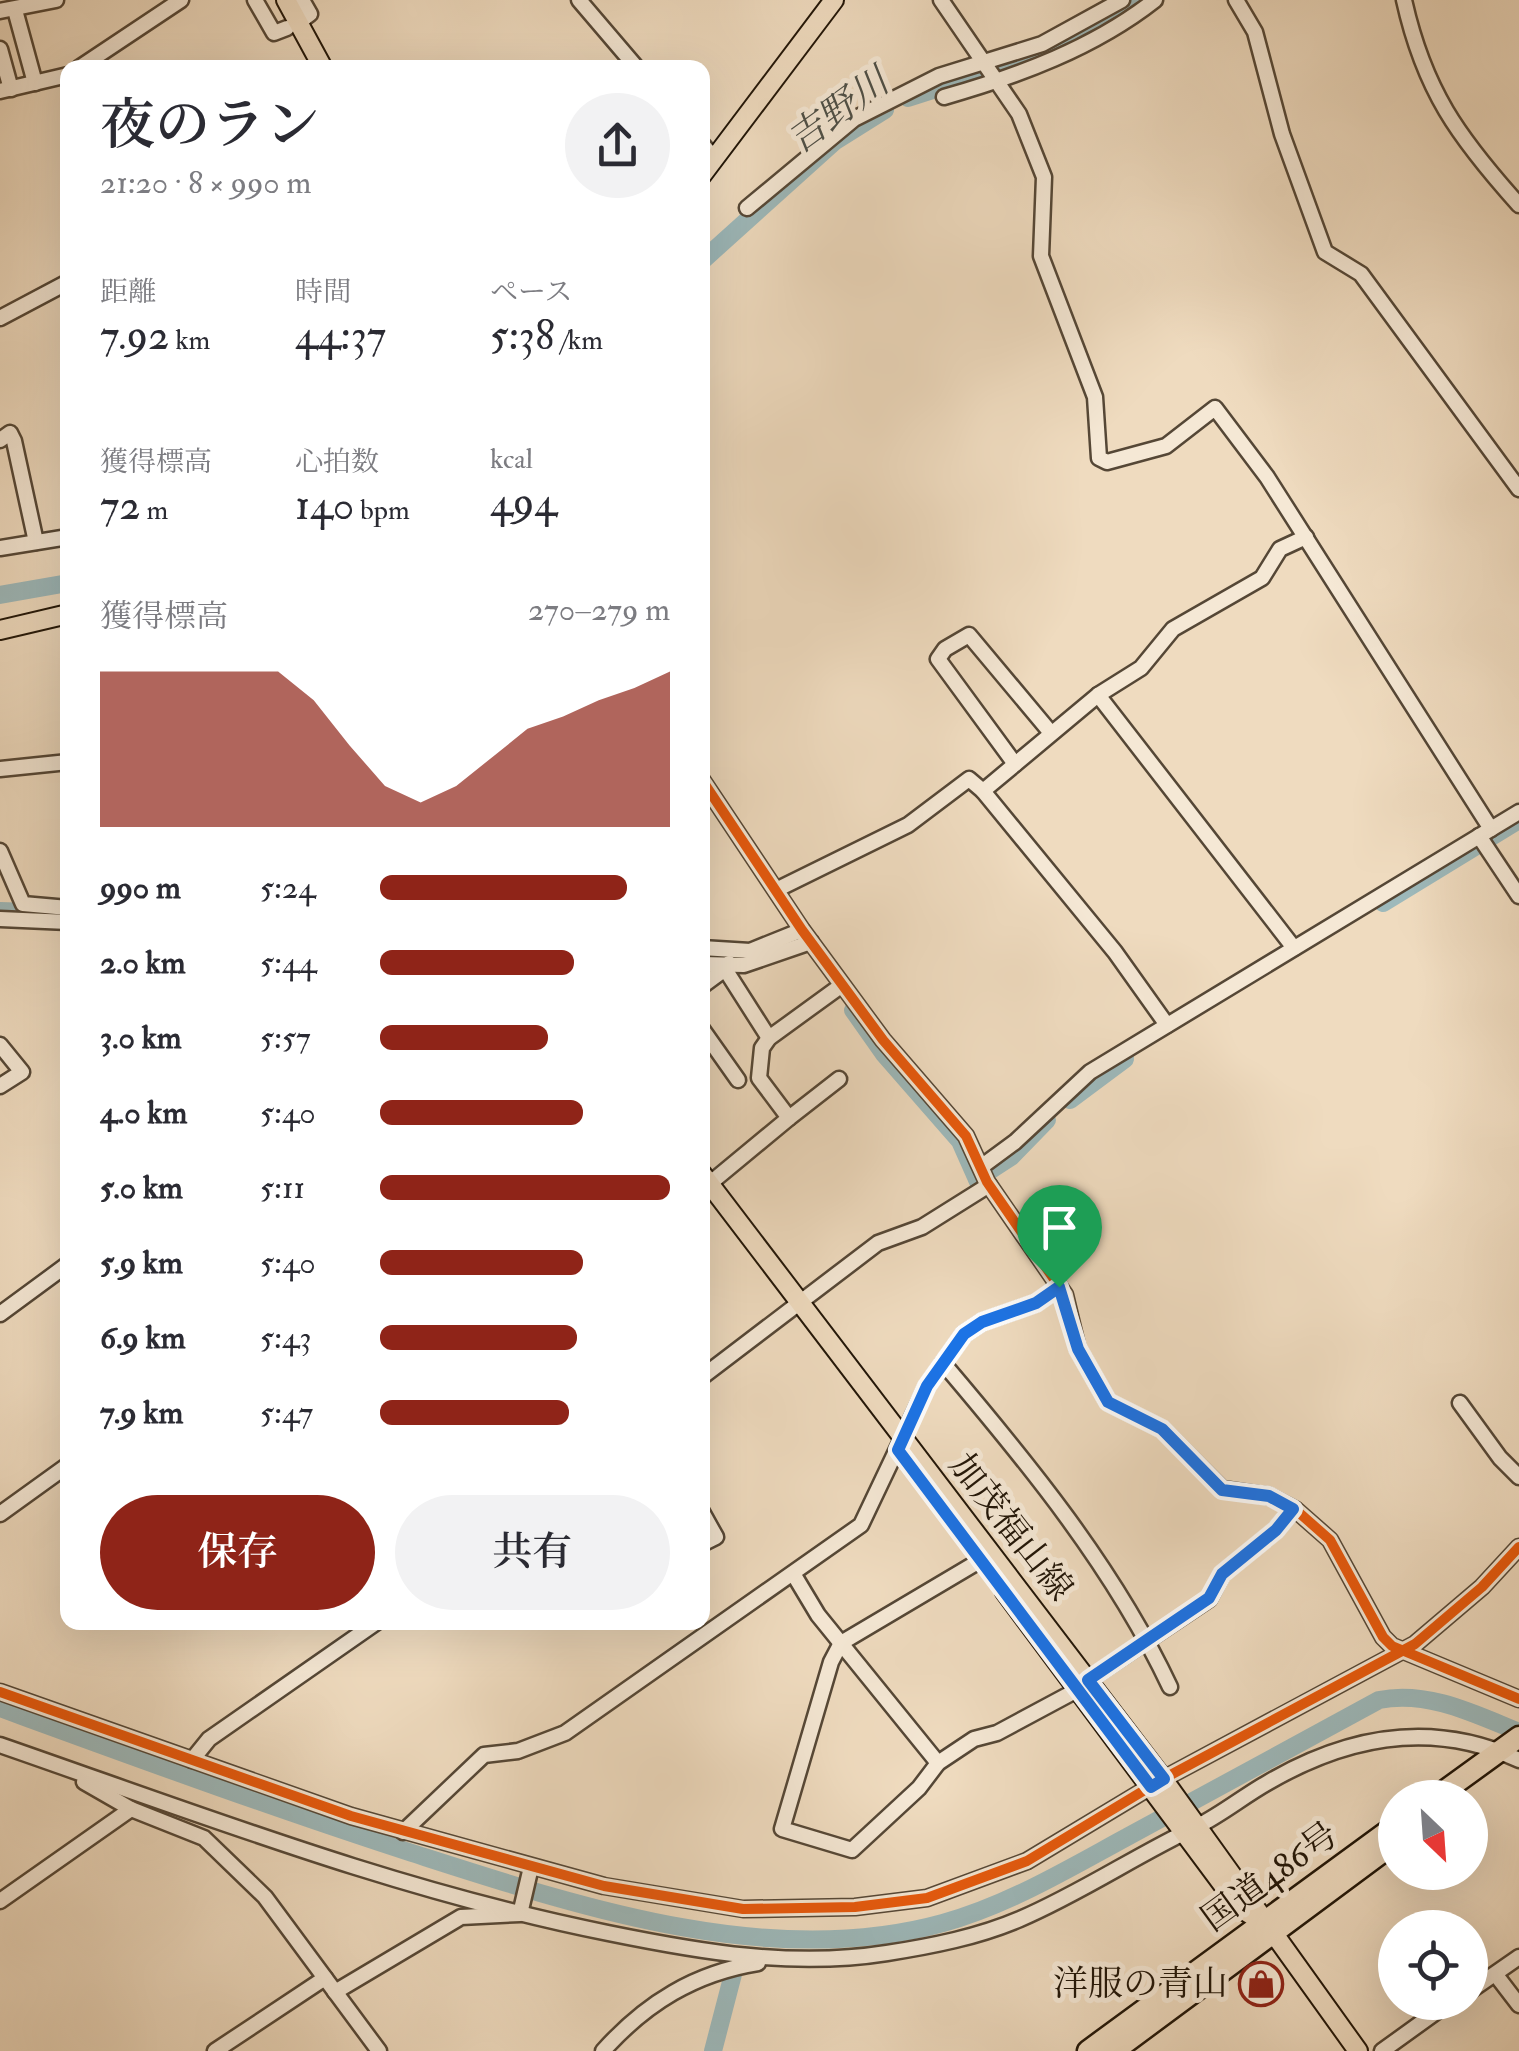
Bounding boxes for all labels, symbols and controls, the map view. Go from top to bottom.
water label: 吉野川 [778,56,901,164]
text: 夜のラン [100,91,320,160]
button: share [565,93,670,198]
text: 21:20 · 8 × 990 m [100,163,311,203]
text: 距離 [100,275,156,310]
text: 時間 [295,275,351,310]
text: ペース [490,275,573,310]
text: 7.92 [100,310,169,362]
text: 44:37 [295,310,386,362]
text: 5:38 [490,310,555,362]
text: km [169,323,210,358]
text: /km [555,323,603,358]
text: kcal [490,442,533,477]
text: 獲得標高 [100,445,212,480]
text: 心拍数 [295,445,379,480]
text: 494 [490,477,557,529]
text: 72 [100,480,141,532]
text: 140 [295,480,354,532]
text: m [141,493,168,528]
text: bpm [354,493,410,528]
text: 270–279 m [528,590,670,630]
text: 獲得標高 [100,597,228,637]
text: 990 m [100,868,181,908]
text: 5:24 [260,868,315,908]
text: 2.0 km [100,943,186,983]
text: 5:44 [260,943,316,983]
text: 3.0 km [100,1018,182,1058]
text: 5:57 [260,1018,311,1058]
text: 4.0 km [100,1093,187,1133]
text: 5:40 [260,1093,316,1133]
text: 5.0 km [100,1168,183,1208]
text: 5:11 [260,1168,305,1208]
pin [1017,1185,1102,1288]
icon: arrive [1032,1200,1087,1255]
text: 5.9 km [100,1243,183,1283]
text: 5:40 [260,1243,316,1283]
text: 6.9 km [100,1318,186,1358]
text: 5:43 [260,1318,312,1358]
text: 7.9 km [100,1393,183,1433]
text: 5:47 [260,1393,313,1433]
street label: 加茂福山線 [940,1444,1082,1610]
button: 保存 [100,1495,375,1610]
button: 共有 [395,1495,670,1610]
north arrow [1378,1780,1488,1890]
map controls [1378,1780,1488,2020]
street label: 国道486号 [1193,1813,1347,1941]
button: locate [1378,1910,1488,2020]
shop icon: 洋服の青山 [1238,1961,1284,2007]
place label: 洋服の青山 [1053,1962,1228,2006]

